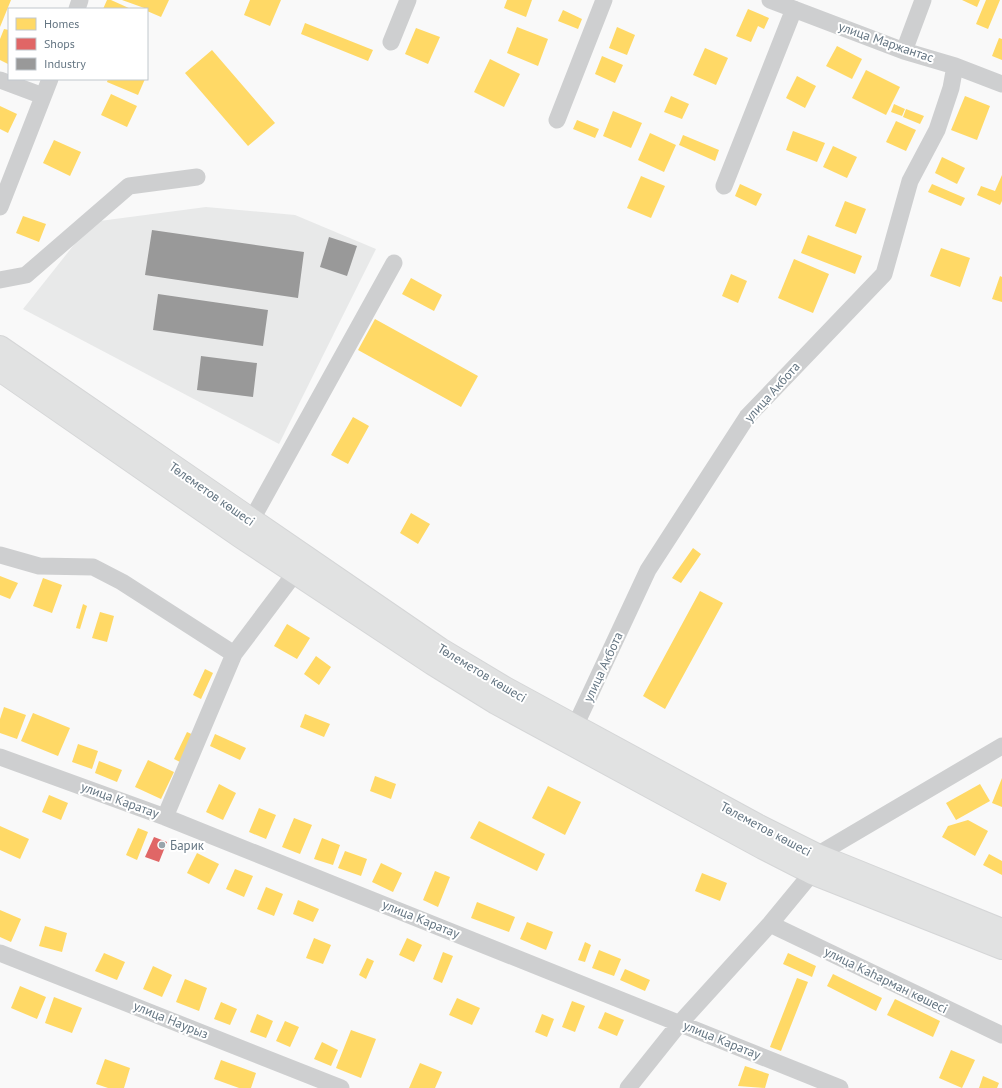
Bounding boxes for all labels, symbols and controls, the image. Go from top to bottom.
legend [8,8,148,80]
text: Homes [44,16,79,31]
street label: улица Маржантас [836,18,936,66]
text: Shops [44,36,75,51]
text: Industry [44,56,86,71]
street label: улица Акбота [740,358,804,426]
street label: Төлеметов көшесі [166,458,258,530]
street label: улица Акбота [579,629,627,705]
street label: Төлеметов көшесі [434,640,530,706]
street label: улица Каратау [79,778,161,822]
street label: Төлеметов көшесі [717,798,815,860]
place label: Барик [170,837,205,854]
marker: Барик [157,840,167,850]
street label: улица Каратау [380,896,462,942]
street label: улица Каһарман көшесі [821,943,951,1017]
street label: улица Наурыз [131,997,211,1043]
street label: улица Каратау [681,1017,763,1063]

